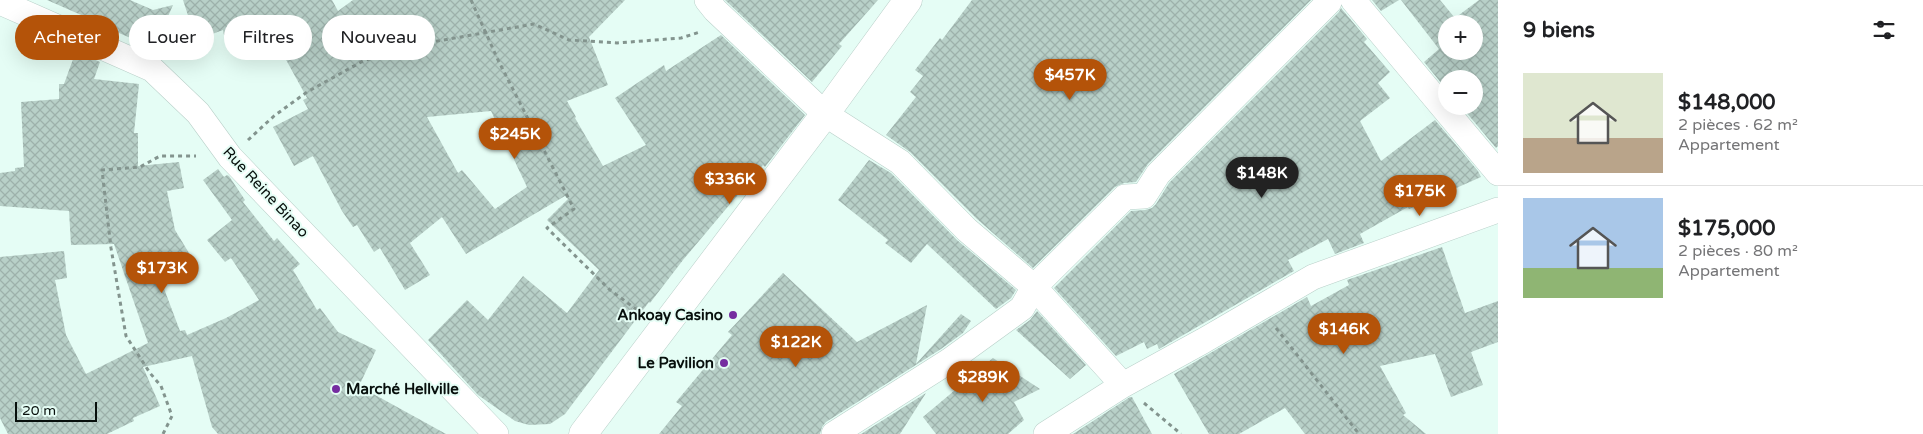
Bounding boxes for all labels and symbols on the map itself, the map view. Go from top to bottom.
pin: $457K [1035,58,1105,101]
pin: $245K [480,118,550,160]
street label: Rue Reine Binao [219,143,313,241]
pin: $148K [1227,156,1297,199]
pin: $336K [695,162,765,205]
pin: $175K [1385,174,1455,217]
pin: $173K [127,252,197,294]
place label: Ankoay Casino [617,306,723,325]
marker: Ankoay Casino [727,309,739,321]
pin: $146K [1309,312,1379,355]
pin: $122K [761,326,831,368]
place label: Le Pavilion [638,354,714,372]
marker: Le Pavilion [718,357,730,369]
pin: $289K [948,360,1018,403]
place label: Marché Hellville [346,380,459,398]
marker: Marché Hellville [330,383,342,395]
scale bar [15,399,98,422]

